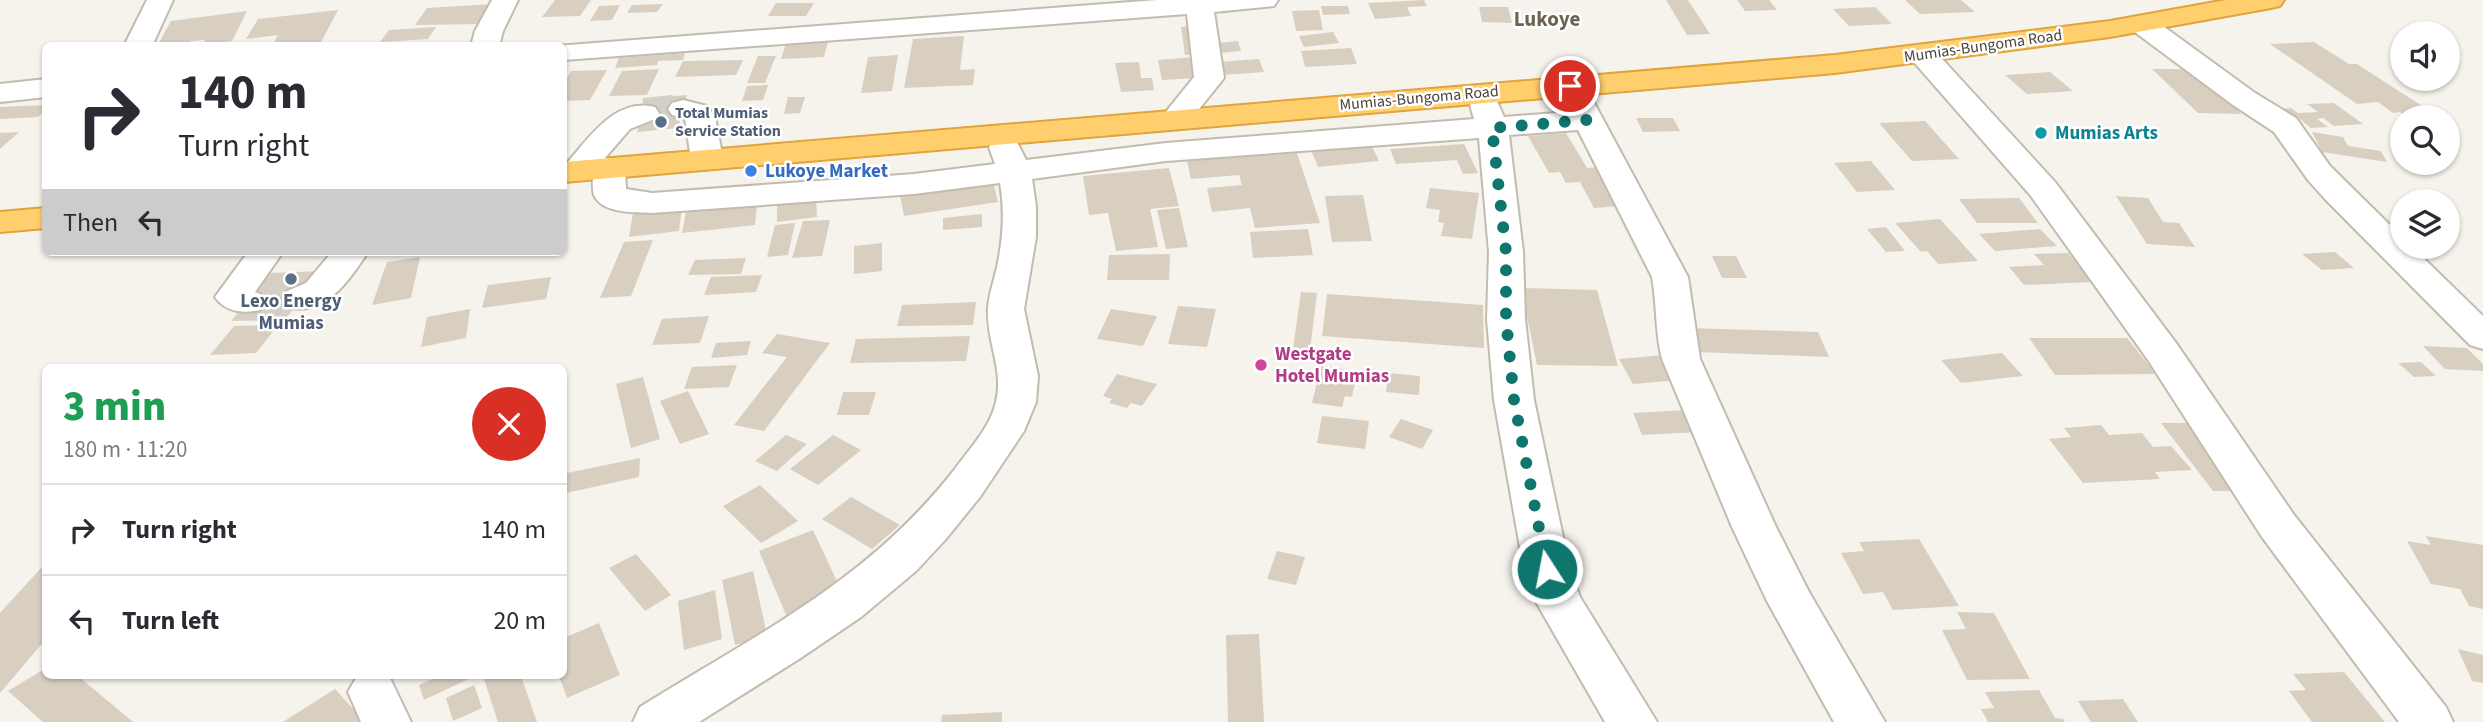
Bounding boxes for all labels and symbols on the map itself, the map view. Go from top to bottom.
district label: Lukoye [1514,4,1580,34]
street label: Mumias-Bungoma Road [1902,24,2064,68]
pin [1540,56,1600,116]
street label: Mumias-Bungoma Road [1338,80,1500,116]
place label: Total Mumias Service Station [675,102,781,142]
marker: Total Mumias Service Station [653,114,669,130]
place label: Mumias Arts [2055,120,2158,147]
marker: Mumias Arts [2033,125,2049,141]
place label: Lukoye Market [765,158,888,185]
marker: Lukoye Market [743,163,759,179]
marker: Lexo Energy Mumias [283,271,299,287]
place label: Lexo Energy Mumias [240,288,342,337]
place label: Westgate Hotel Mumias [1275,341,1389,390]
marker: Westgate Hotel Mumias [1253,357,1269,373]
position arrow [1510,532,1584,606]

